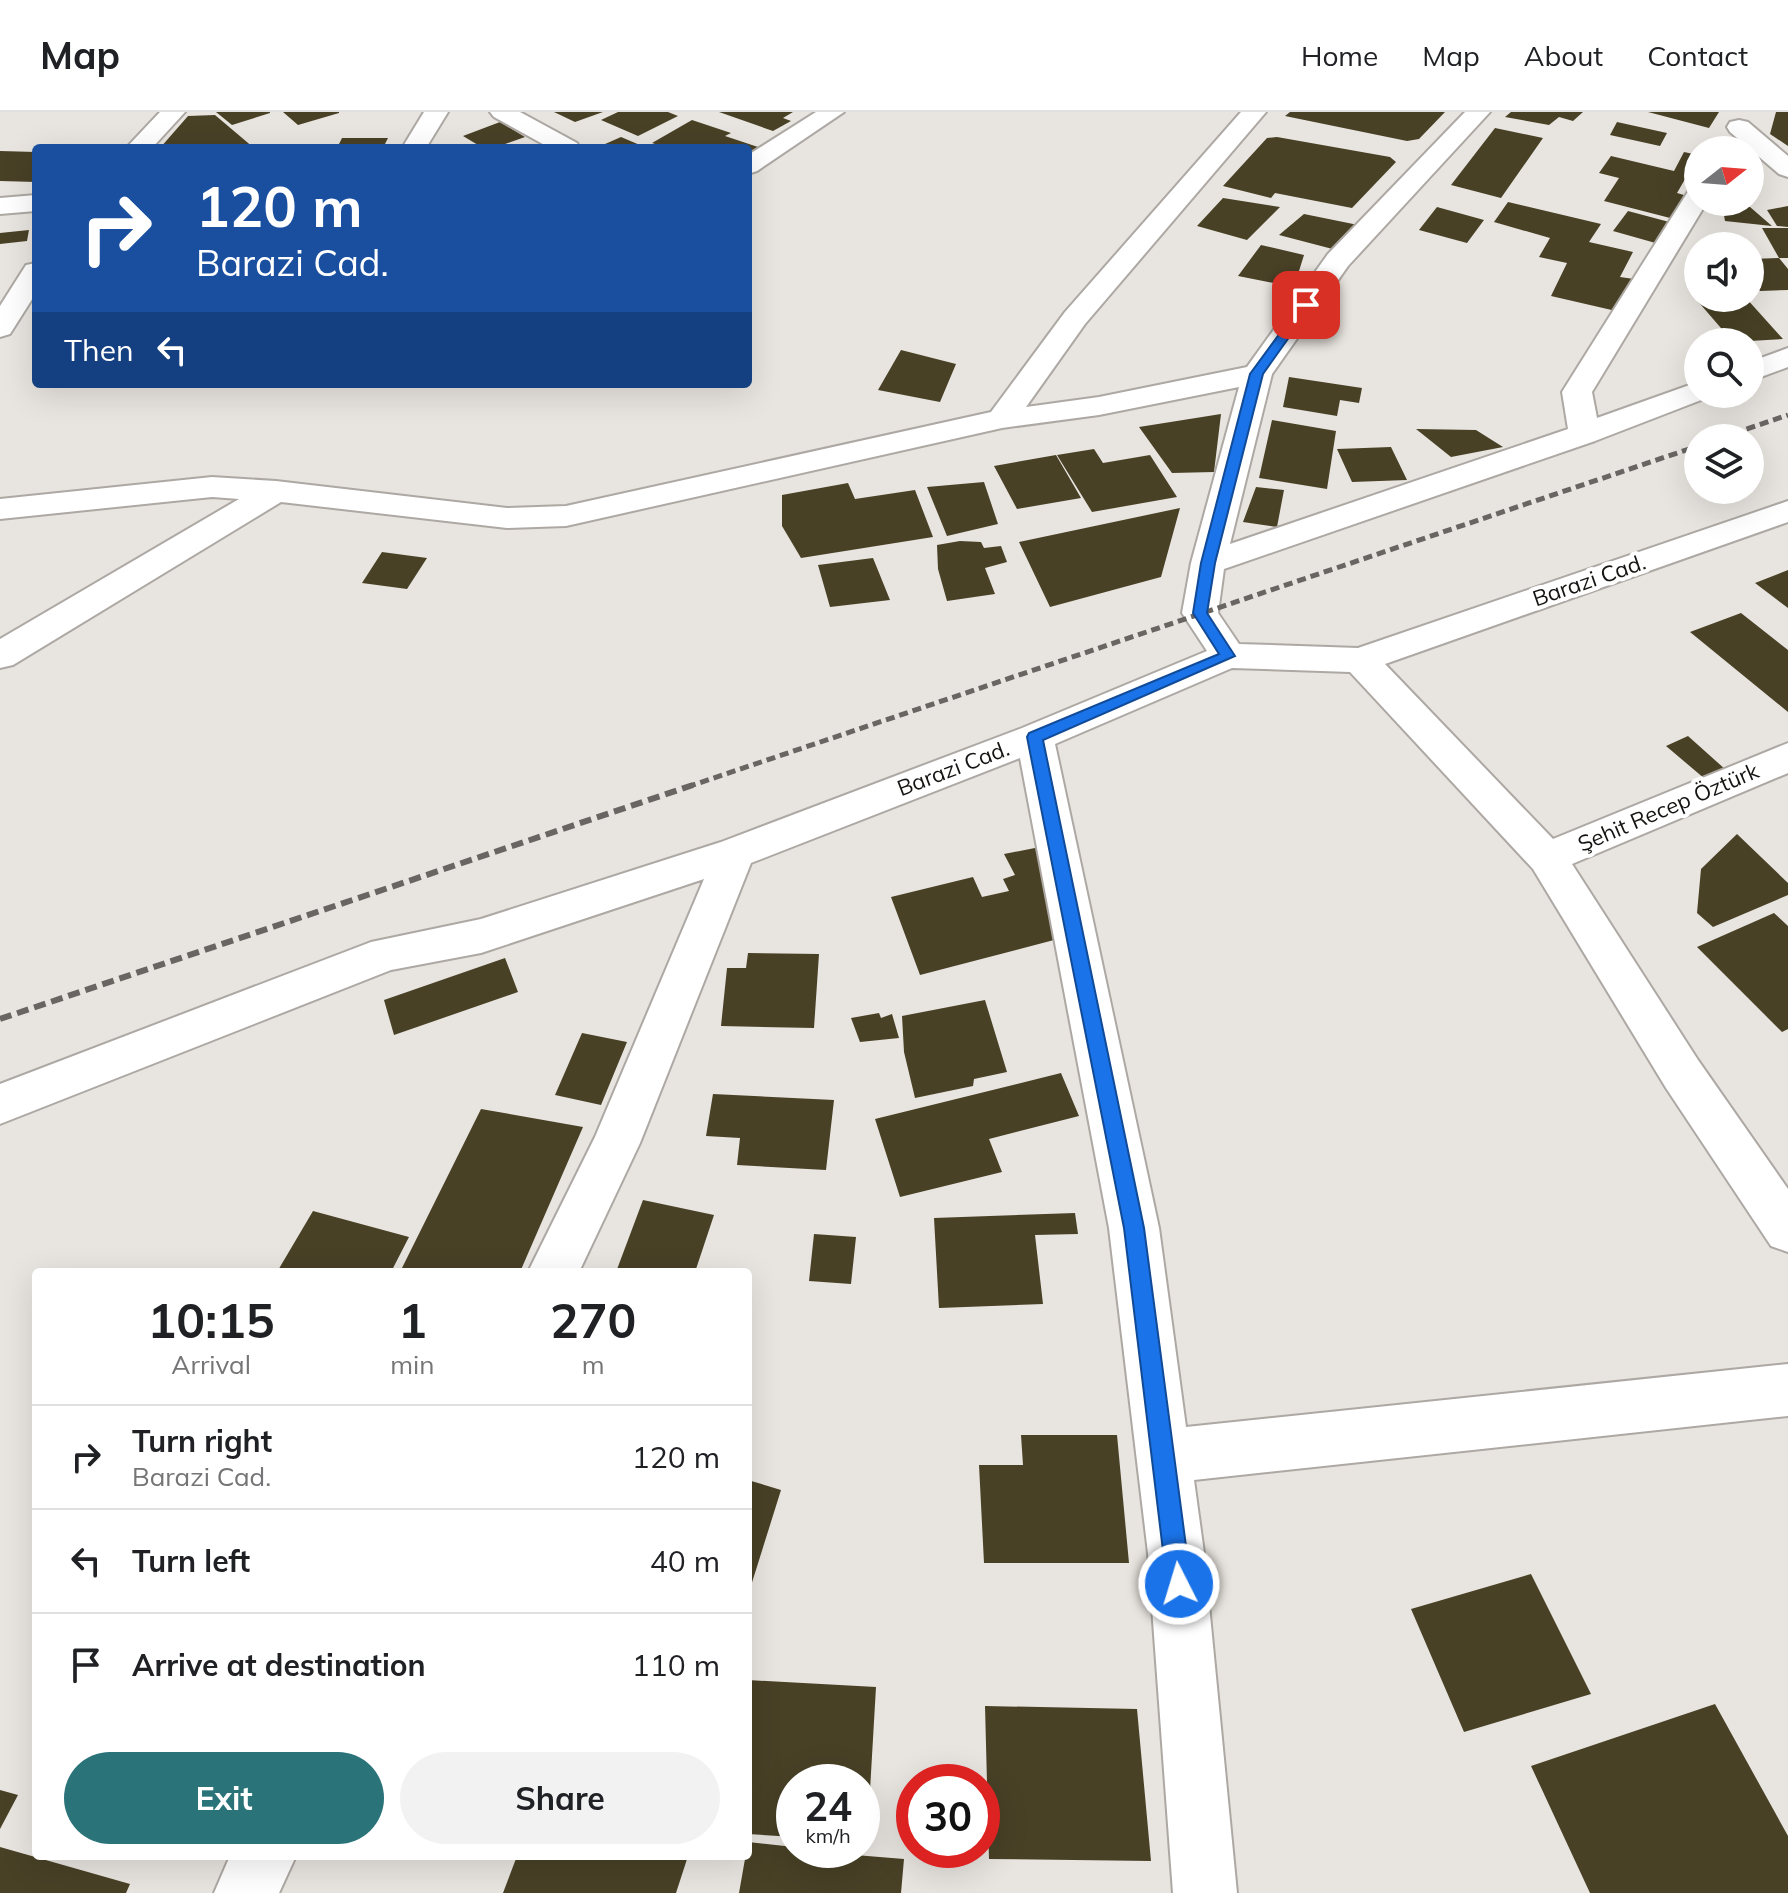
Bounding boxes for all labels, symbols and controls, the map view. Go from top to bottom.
text: Map [40,31,120,79]
text: Home [1301,38,1378,73]
text: Map [1422,38,1480,73]
text: About [1524,38,1603,73]
text: Contact [1647,38,1748,73]
north arrow [1684,136,1764,216]
map controls [1684,136,1764,504]
text: 120 m [196,171,363,241]
icon: right [64,176,168,280]
button: sound [1684,232,1764,312]
text: Barazi Cad. [196,240,389,285]
pin [1272,271,1340,339]
icon: arrive [1284,283,1328,327]
icon: left [150,328,194,372]
button: search [1684,328,1764,408]
text: Then [64,331,134,369]
button: layers [1684,424,1764,504]
street label: Barazi Cad. [1529,548,1649,612]
street label: Barazi Cad. [893,734,1013,802]
street label: Şehit Recep Öztürk [1573,756,1763,858]
text: 10:15 [148,1290,275,1350]
text: 1 [398,1290,427,1350]
text: 270 [550,1290,636,1350]
text: Arrival [171,1348,251,1381]
text: min [390,1348,434,1381]
text: m [582,1348,605,1381]
text: Turn right [132,1422,272,1460]
icon: right [64,1435,108,1479]
text: 120 m [632,1438,720,1476]
text: Barazi Cad. [132,1460,271,1493]
icon: left [64,1539,108,1583]
text: Turn left [132,1542,250,1580]
text: 40 m [650,1542,720,1580]
position arrow [1137,1542,1221,1626]
icon: arrive [64,1643,108,1687]
text: Arrive at destination [132,1646,426,1684]
text: 110 m [632,1646,720,1684]
button: Exit [64,1752,384,1844]
button: Share [400,1752,720,1844]
speed limit sign: 30 [896,1764,1000,1868]
text: 24 [804,1781,852,1831]
text: km/h [805,1823,851,1848]

